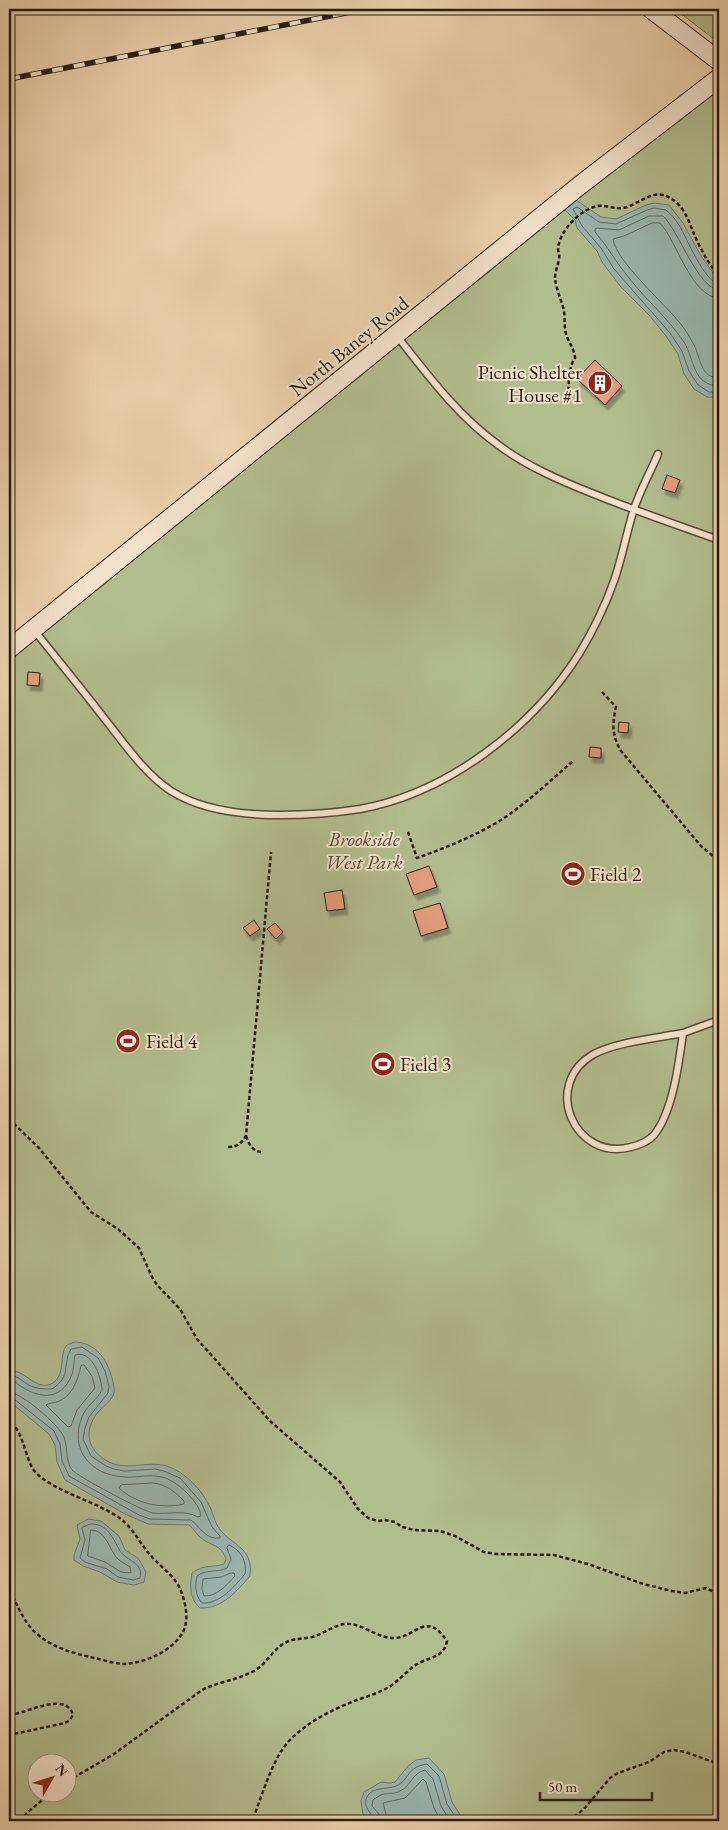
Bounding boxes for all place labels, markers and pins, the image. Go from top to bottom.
place label: Picnic Shelter House #1 [478,359,582,408]
building icon: Picnic Shelter House #1 [587,370,613,396]
sports icon: Field 2 [560,861,586,887]
place label: Field 2 [590,861,642,887]
sports icon: Field 4 [115,1028,141,1054]
place label: Field 4 [146,1028,198,1054]
sports icon: Field 3 [370,1051,396,1077]
place label: Field 3 [400,1051,451,1077]

